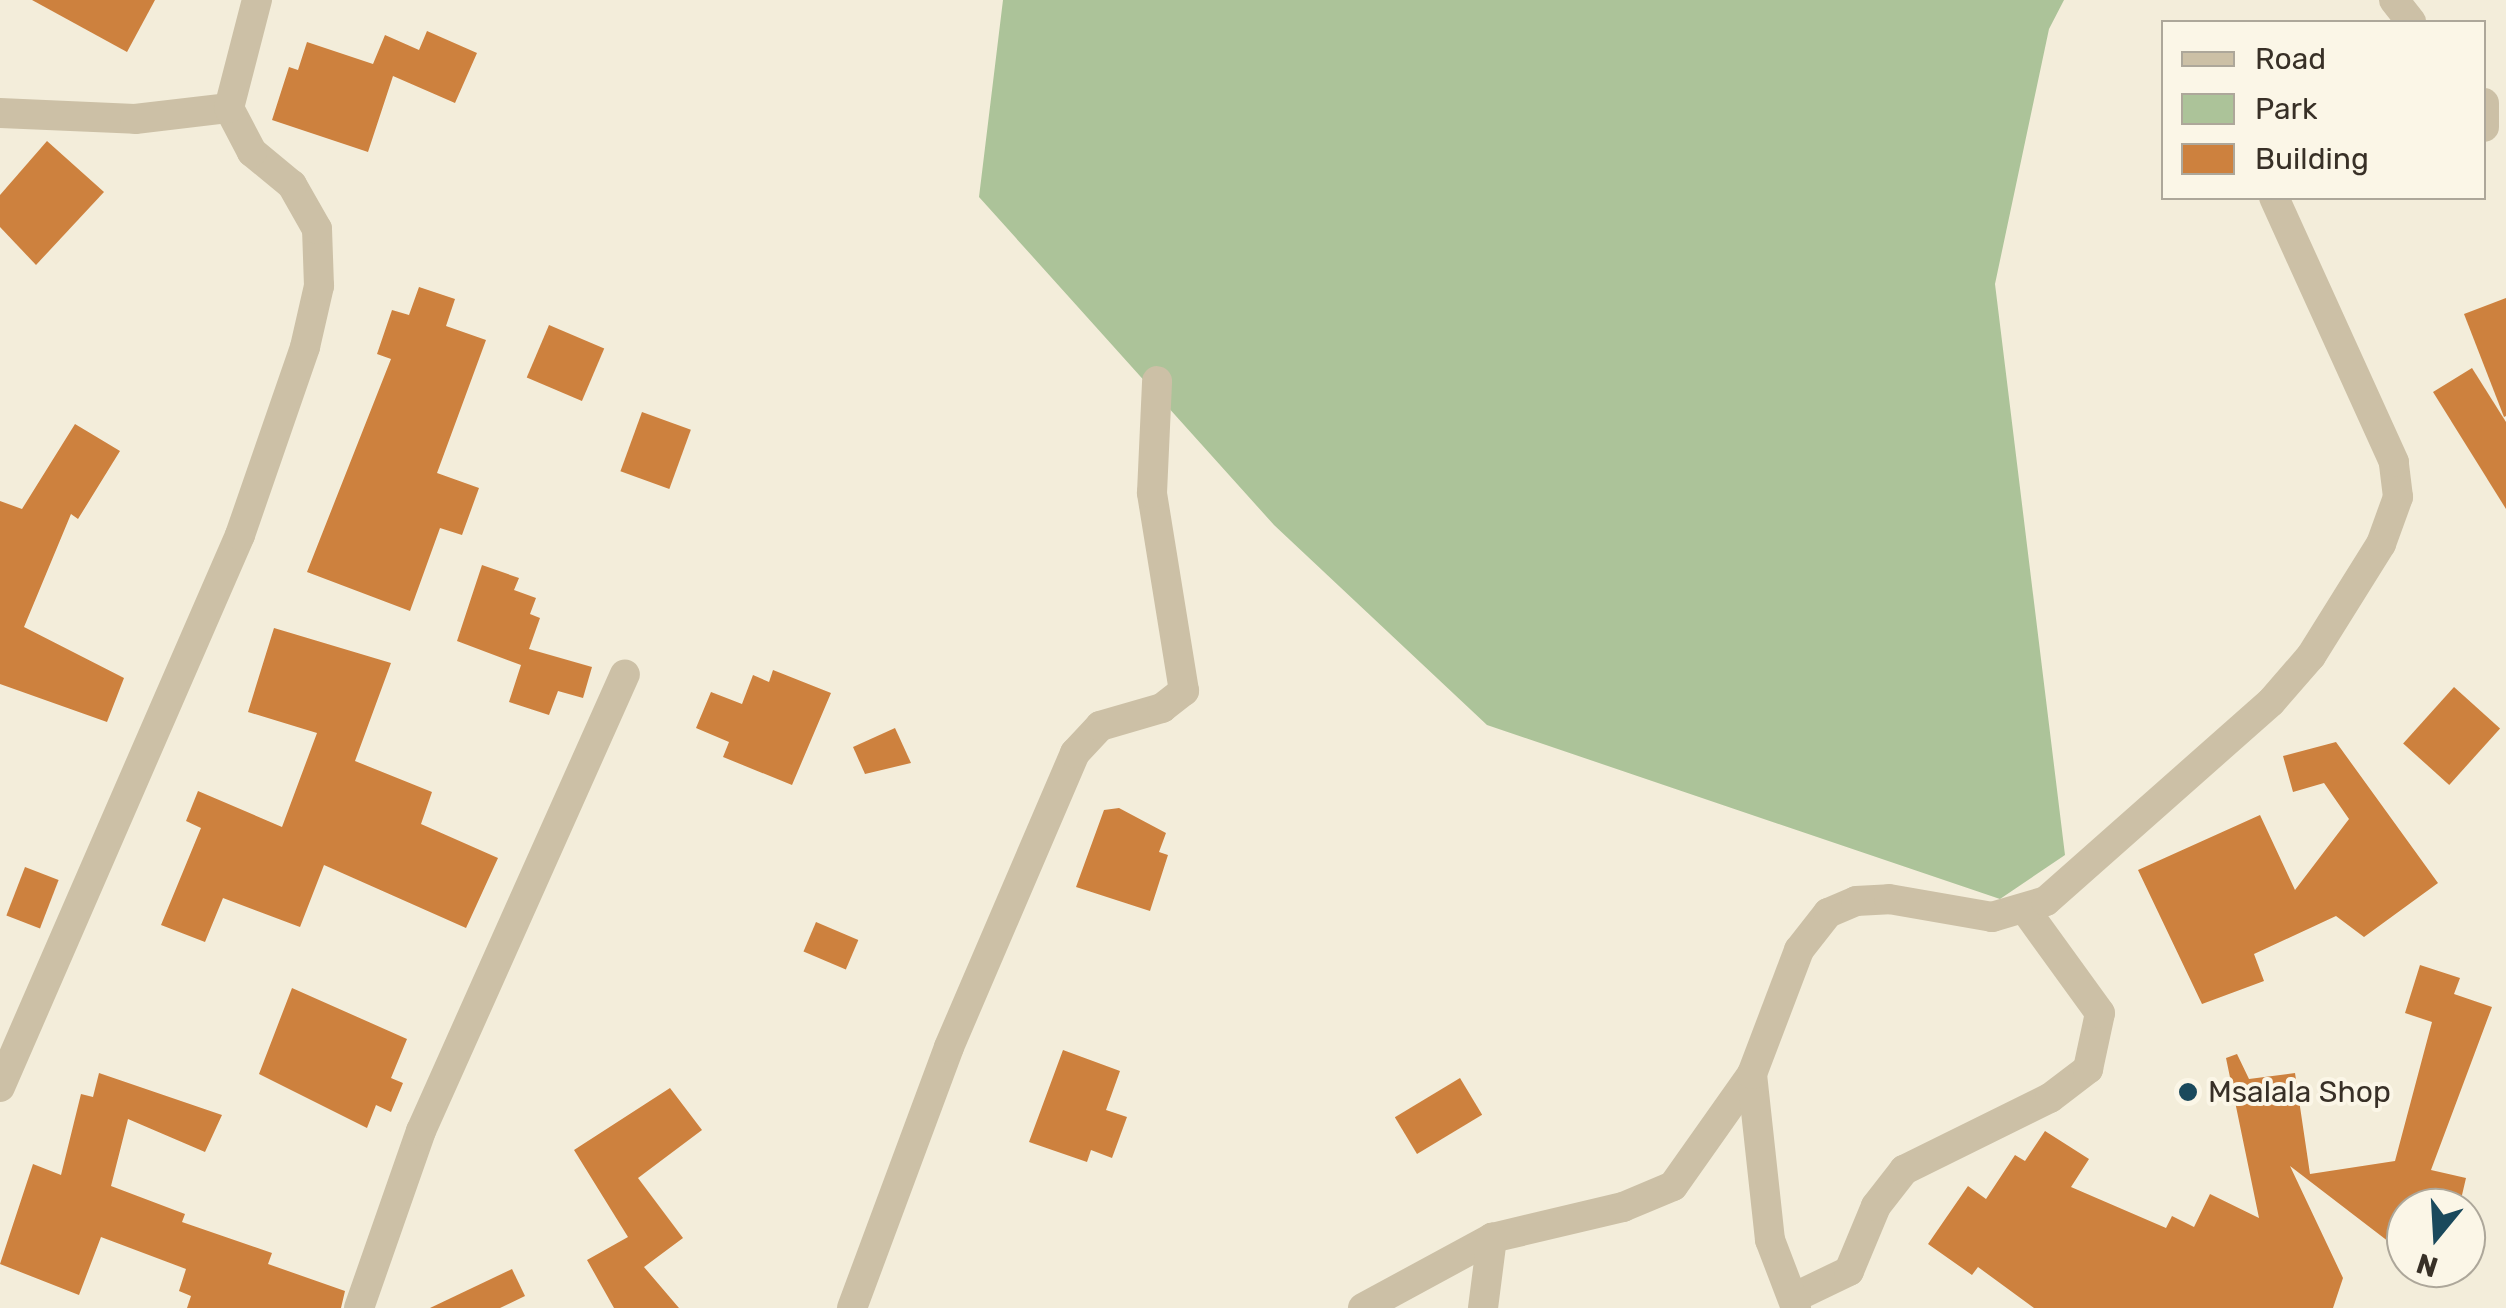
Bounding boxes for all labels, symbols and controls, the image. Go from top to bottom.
legend [2161,20,2486,200]
text: Road [2255,41,2326,77]
text: Park [2255,91,2317,127]
text: Building [2255,141,2369,177]
place label: Msalala Shop [2208,1074,2391,1110]
marker: Msalala Shop [2177,1081,2199,1103]
north arrow [2386,1188,2486,1288]
text: N [2413,1246,2442,1284]

